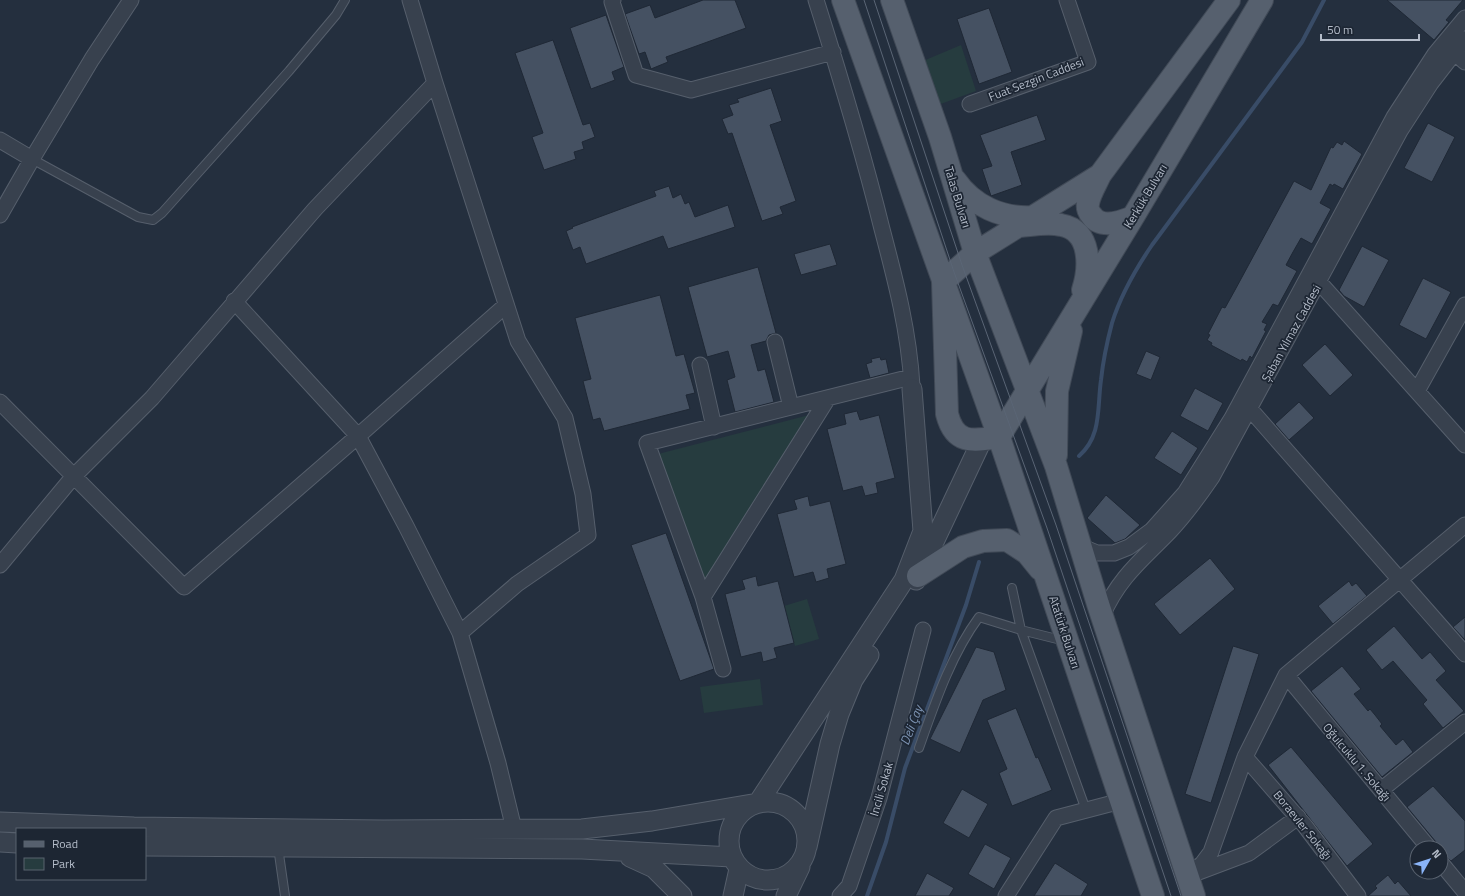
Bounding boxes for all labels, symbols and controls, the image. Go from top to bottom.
scale bar [1321,16,1419,42]
text: 50 m [1327,20,1353,39]
street label: Fuat Sezgin Caddesi [986,52,1086,106]
street label: Kerkük Bulvarı [1118,160,1172,232]
street label: Talas Bulvarı [940,164,976,230]
street label: Şaban Yılmaz Caddesi [1256,281,1326,385]
street label: Atatürk Bulvarı [1044,593,1086,671]
water label: Deli Çay [894,700,928,748]
street label: Oğulcuklu 1. Sokağı [1318,718,1396,806]
street label: İncili Sokak [864,759,898,818]
street label: Boraevler Sokağı [1269,786,1337,864]
legend [16,828,146,880]
text: Road [52,834,78,853]
north arrow [1409,840,1449,880]
text: N [1428,846,1445,862]
text: Park [52,854,75,873]

